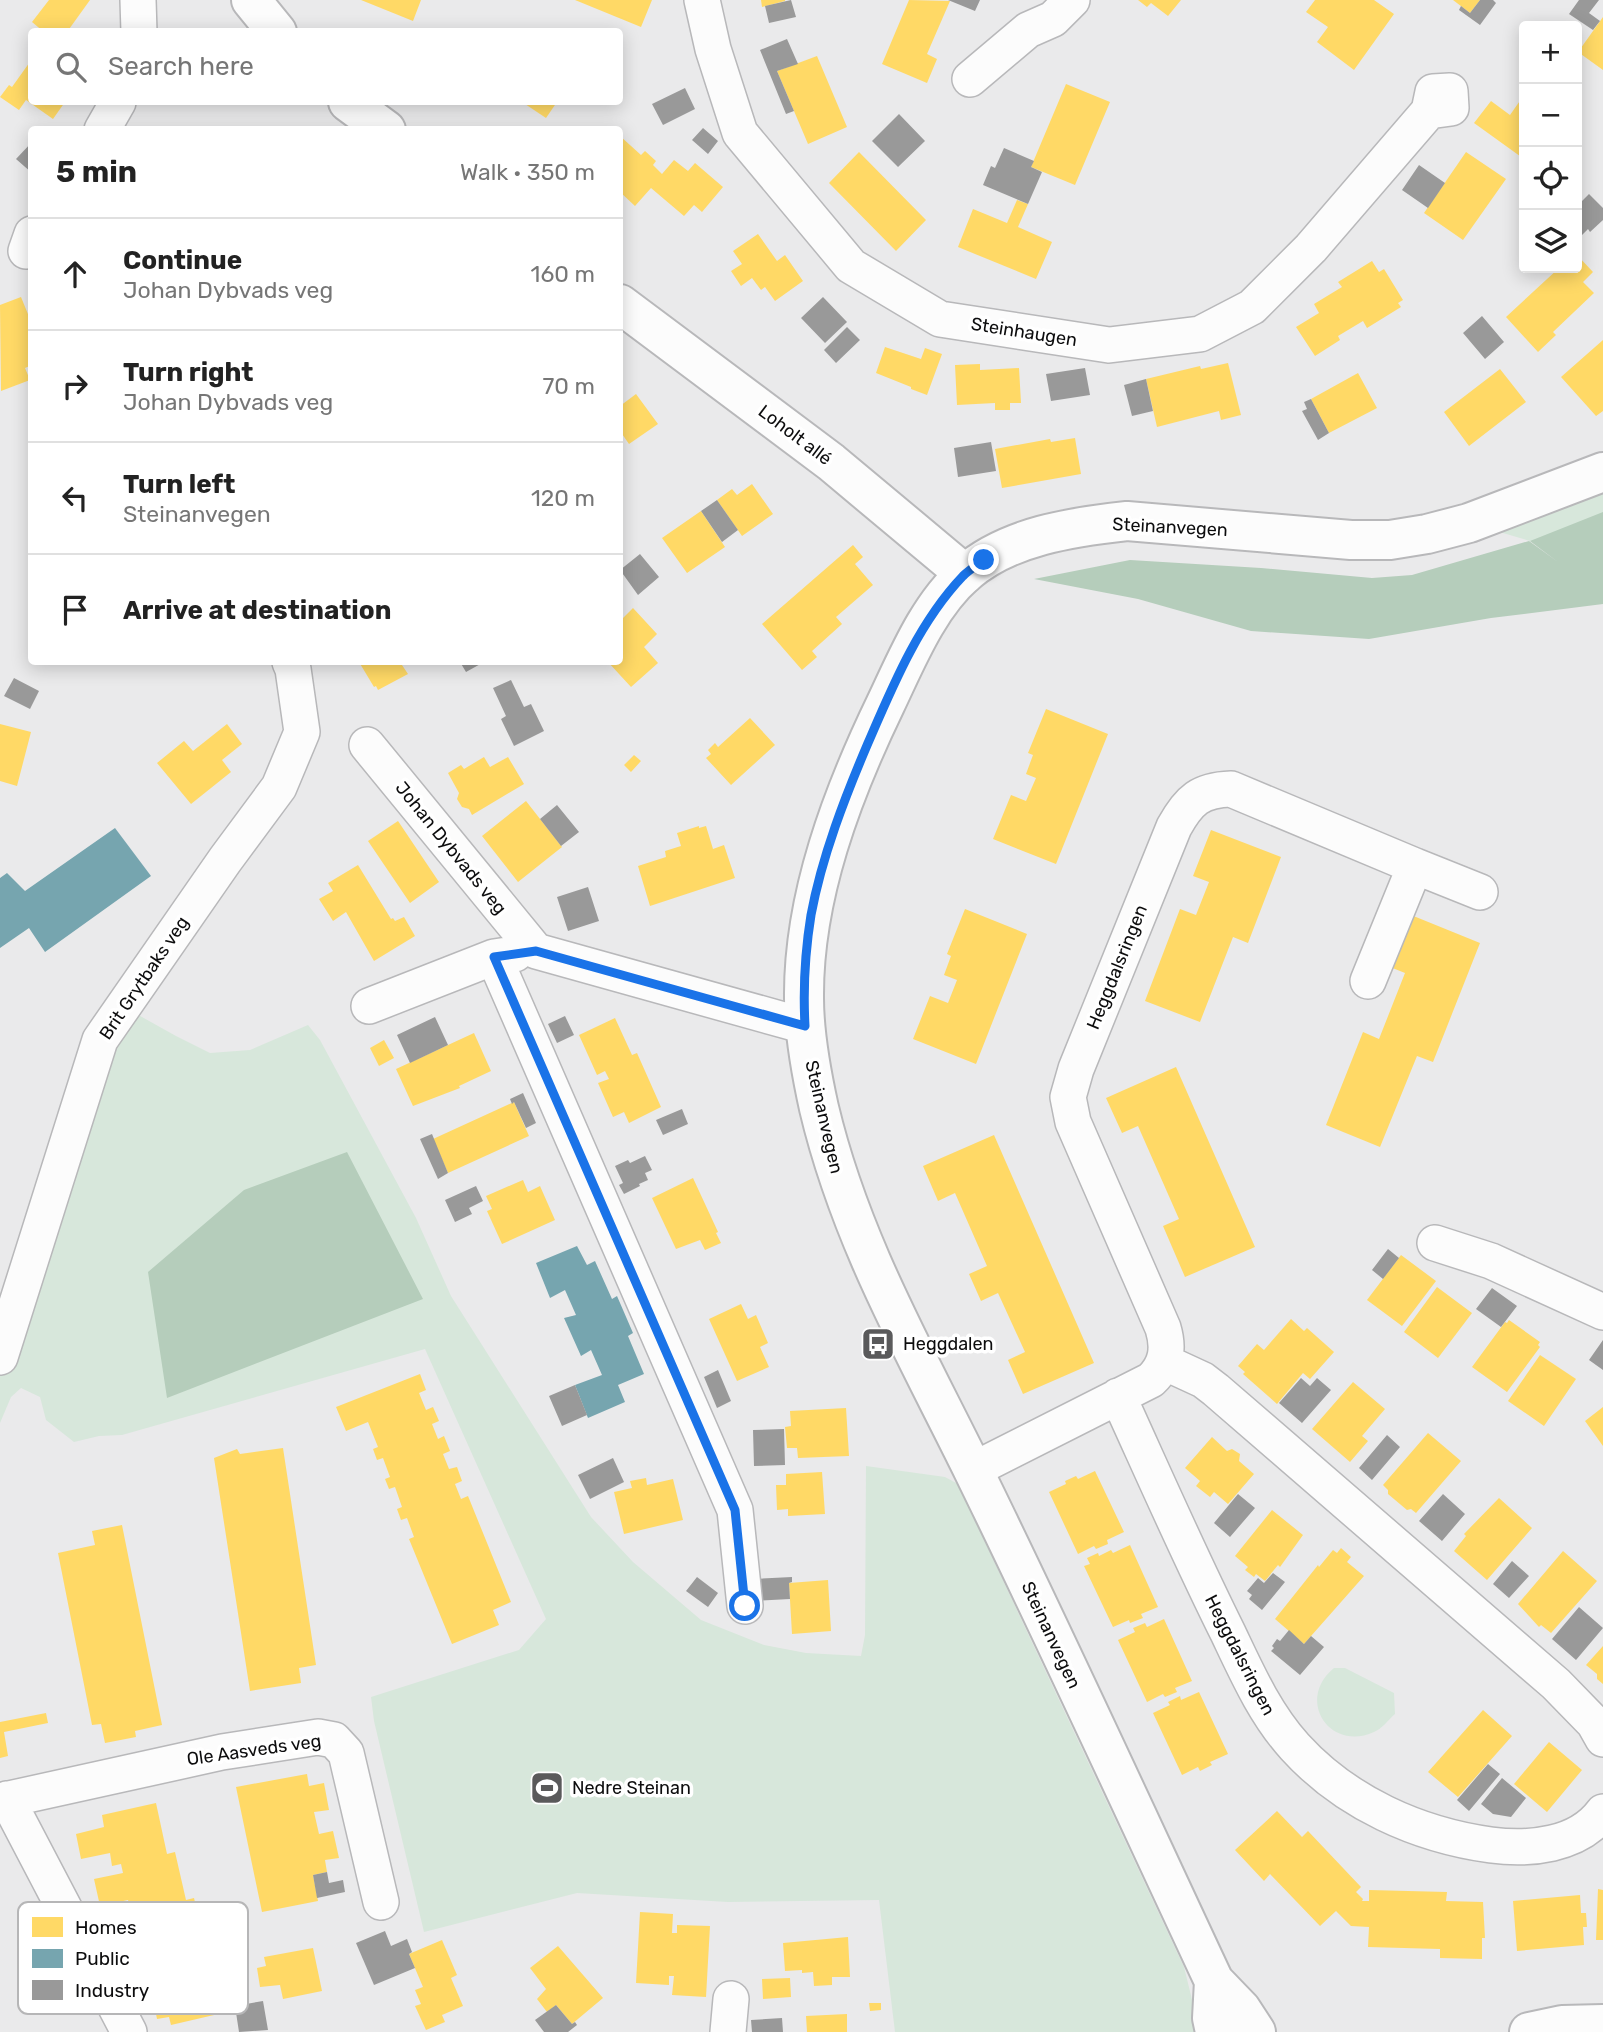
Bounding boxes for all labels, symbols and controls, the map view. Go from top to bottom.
map controls [1519,21,1582,273]
button: + [1519,21,1582,84]
search box [28,28,623,105]
icon: search [52,48,90,86]
text: Search here [108,51,254,82]
button: − [1519,84,1582,147]
button: locate [1519,147,1582,210]
text: 5 min [56,154,137,190]
text: Walk · 350 m [460,158,595,186]
button: layers [1519,210,1582,273]
text: Continue [123,245,242,276]
icon: ahead [56,255,94,293]
text: 160 m [531,260,595,288]
text: Johan Dybvads veg [123,276,333,304]
street label: Steinhaugen [969,313,1079,351]
text: Turn right [123,357,253,388]
icon: right [56,367,94,405]
text: 70 m [543,372,595,400]
text: Johan Dybvads veg [123,388,333,416]
street label: Loholt allé [754,400,836,470]
text: Turn left [123,469,235,500]
icon: left [56,479,94,517]
text: 120 m [531,484,595,512]
text: Steinanvegen [123,500,271,528]
street label: Steinanvegen [1112,513,1228,541]
route end [968,544,999,575]
icon: arrive [56,591,94,629]
text: Arrive at destination [123,595,391,626]
street label: Johan Dybvads veg [391,777,511,919]
street label: Heggdalsringen [1082,901,1152,1033]
street label: Brit Grytbaks veg [95,912,193,1044]
street label: Steinanvegen [800,1058,848,1176]
bus stop icon: Heggdalen [859,1325,897,1363]
place label: Heggdalen [903,1333,993,1355]
street label: Steinanvegen [1017,1578,1085,1692]
route start [729,1590,760,1621]
street label: Heggdalsringen [1200,1591,1280,1719]
street label: Ole Aasveds veg [185,1730,323,1770]
sports icon: Nedre Steinan [528,1769,566,1807]
place label: Nedre Steinan [572,1777,691,1799]
legend [18,1902,248,2014]
text: Homes [75,1916,137,1939]
text: Public [75,1947,130,1970]
text: Industry [75,1979,149,2002]

